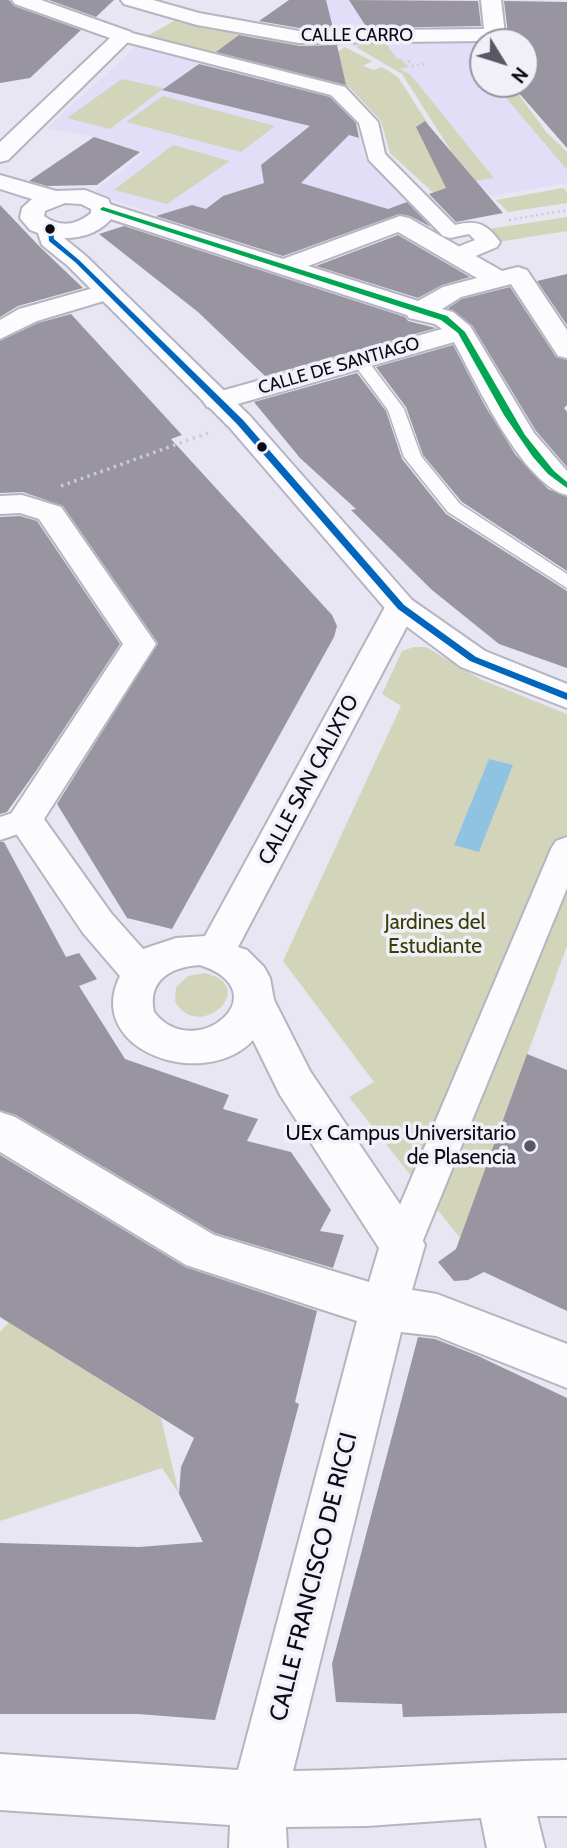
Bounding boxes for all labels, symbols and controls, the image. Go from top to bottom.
street label: CALLE CARRO [301,25,413,47]
north arrow [469,28,539,98]
text: N [506,63,533,87]
unlabelled marker [43,222,57,236]
street label: CALLE DE SANTIAGO [256,333,422,399]
unlabelled marker [255,440,269,454]
street label: CALLE SAN CALIXTO [253,691,365,869]
park label: Jardines del Estudiante [385,910,485,960]
place label: UEx Campus Universitario de Plasencia [285,1121,516,1171]
marker: UEx Campus Universitario de Plasencia [522,1138,538,1154]
street label: CALLE FRANCISCO DE RICCI [264,1430,364,1724]

